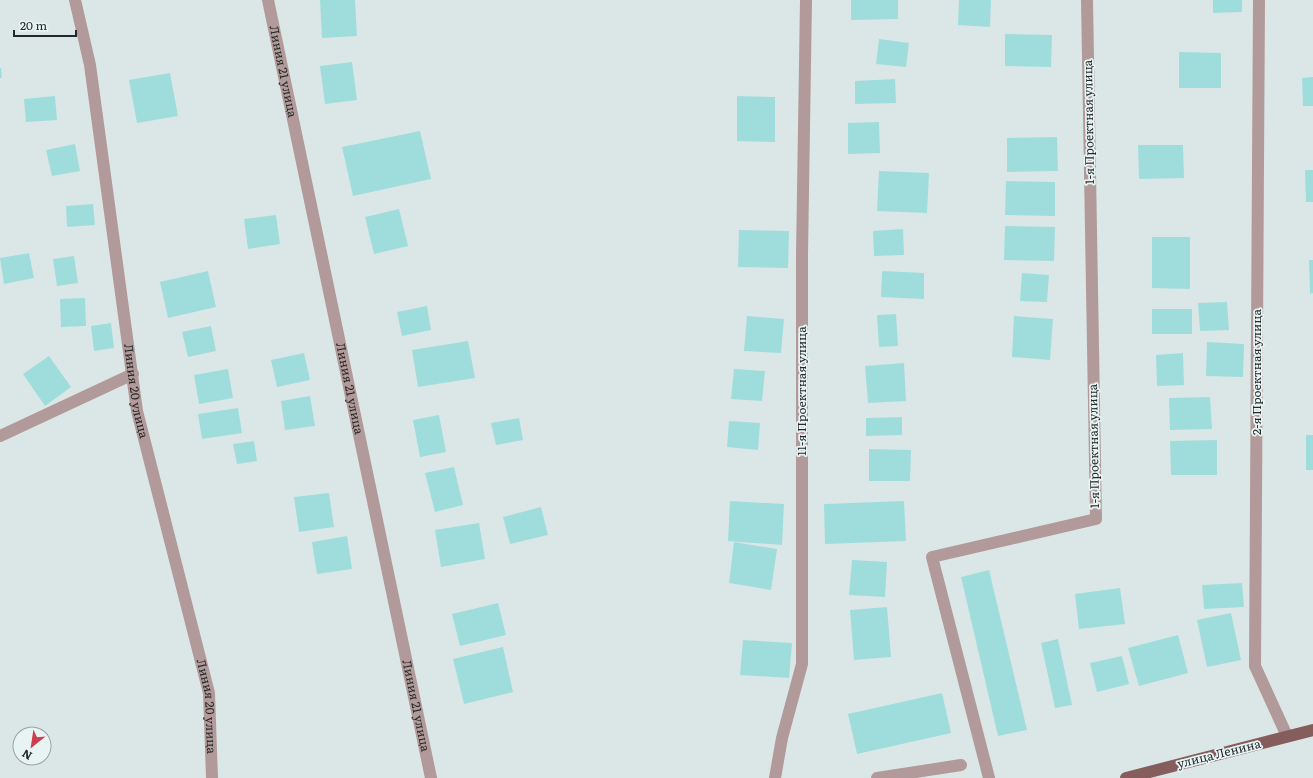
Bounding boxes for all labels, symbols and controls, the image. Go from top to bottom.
scale bar [14,12,76,38]
text: 20 m [20,16,47,34]
street label: Линия 21 улица [266,24,302,119]
street label: 1-я Проектная улица [1078,59,1098,184]
street label: 2-я Проектная улица [1247,309,1265,435]
street label: 11-я Проектная улица [792,326,810,456]
street label: Линия 21 улица [332,341,369,437]
street label: Линия 20 улица [120,343,154,441]
street label: 1-я Проектная улица [1083,383,1103,508]
street label: Линия 20 улица [193,657,221,755]
street label: Линия 21 улица [398,658,435,754]
north arrow [12,726,52,766]
street label: улица Ленина [1175,734,1263,772]
text: N [19,746,34,765]

